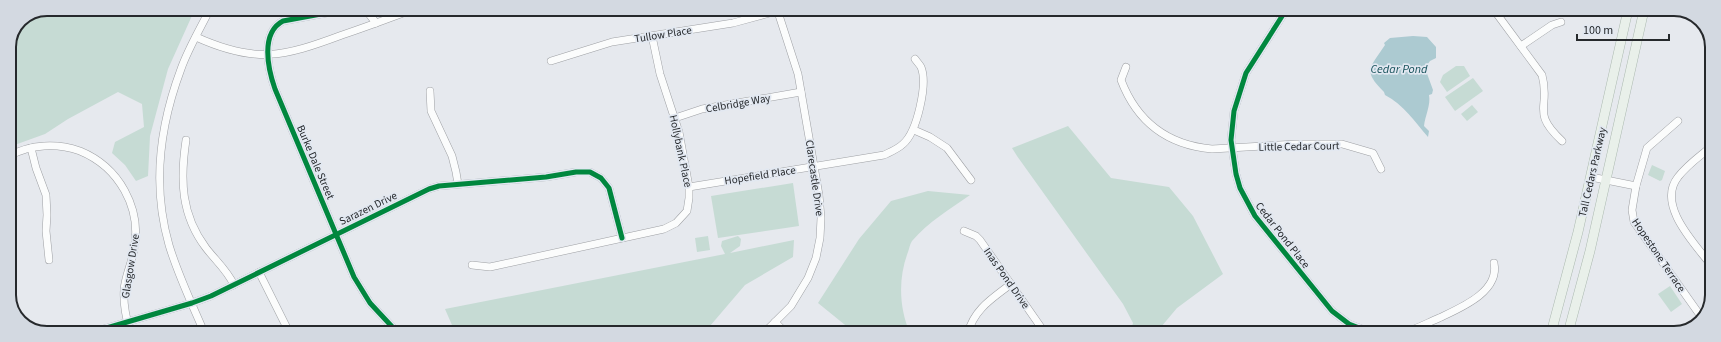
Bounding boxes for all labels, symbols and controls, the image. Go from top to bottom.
scale bar [1577,16,1669,42]
street label: Tullow Place [633,22,693,46]
text: 100 m [1583,22,1613,39]
water label: Cedar Pond [1370,61,1428,78]
street label: Celbridge Way [705,90,772,117]
street label: Hollybank Place [665,113,696,189]
street label: Burke Dale Street [293,123,338,202]
street label: Tall Cedars Parkway [1575,126,1610,218]
street label: Little Cedar Court [1258,138,1340,155]
street label: Clarecastle Drive [802,139,827,218]
street label: Hopefield Place [723,162,797,189]
street label: Sarazen Drive [337,188,400,229]
street label: Cedar Pond Place [1252,199,1314,272]
street label: Hopestone Terrace [1628,215,1689,296]
street label: Glasgow Drive [118,232,143,299]
street label: Inas Pond Drive [980,245,1034,312]

